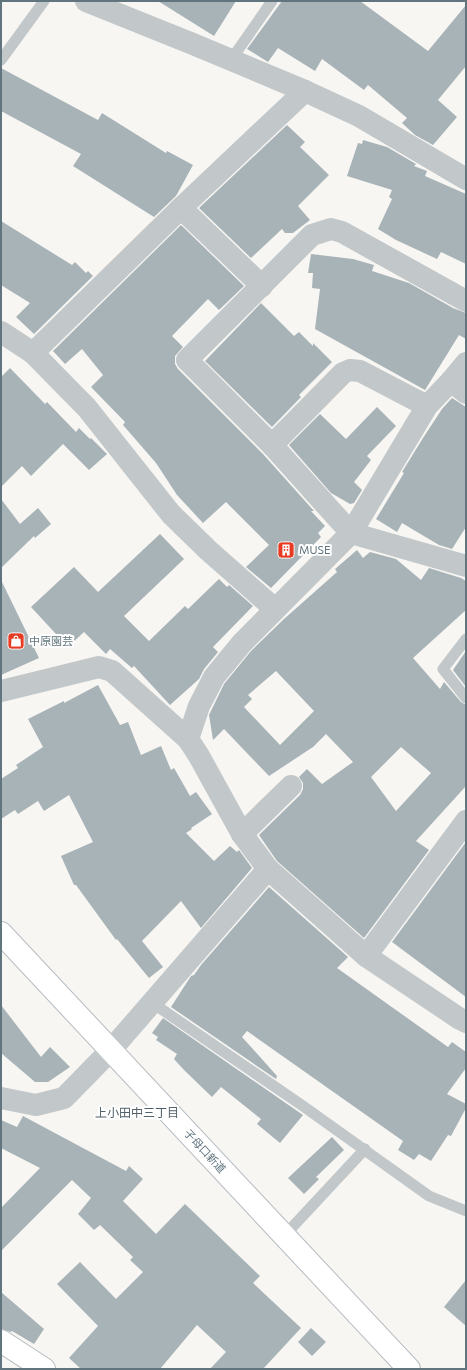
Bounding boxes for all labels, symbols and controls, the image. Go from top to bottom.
building icon: MUSE [276,540,296,560]
place label: MUSE [299,543,330,556]
shop icon: 中原園芸 [6,631,26,651]
place label: 中原園芸 [29,634,73,647]
district label: 上小田中三丁目 [95,1105,179,1119]
street label: 子母口新道 [182,1126,229,1175]

